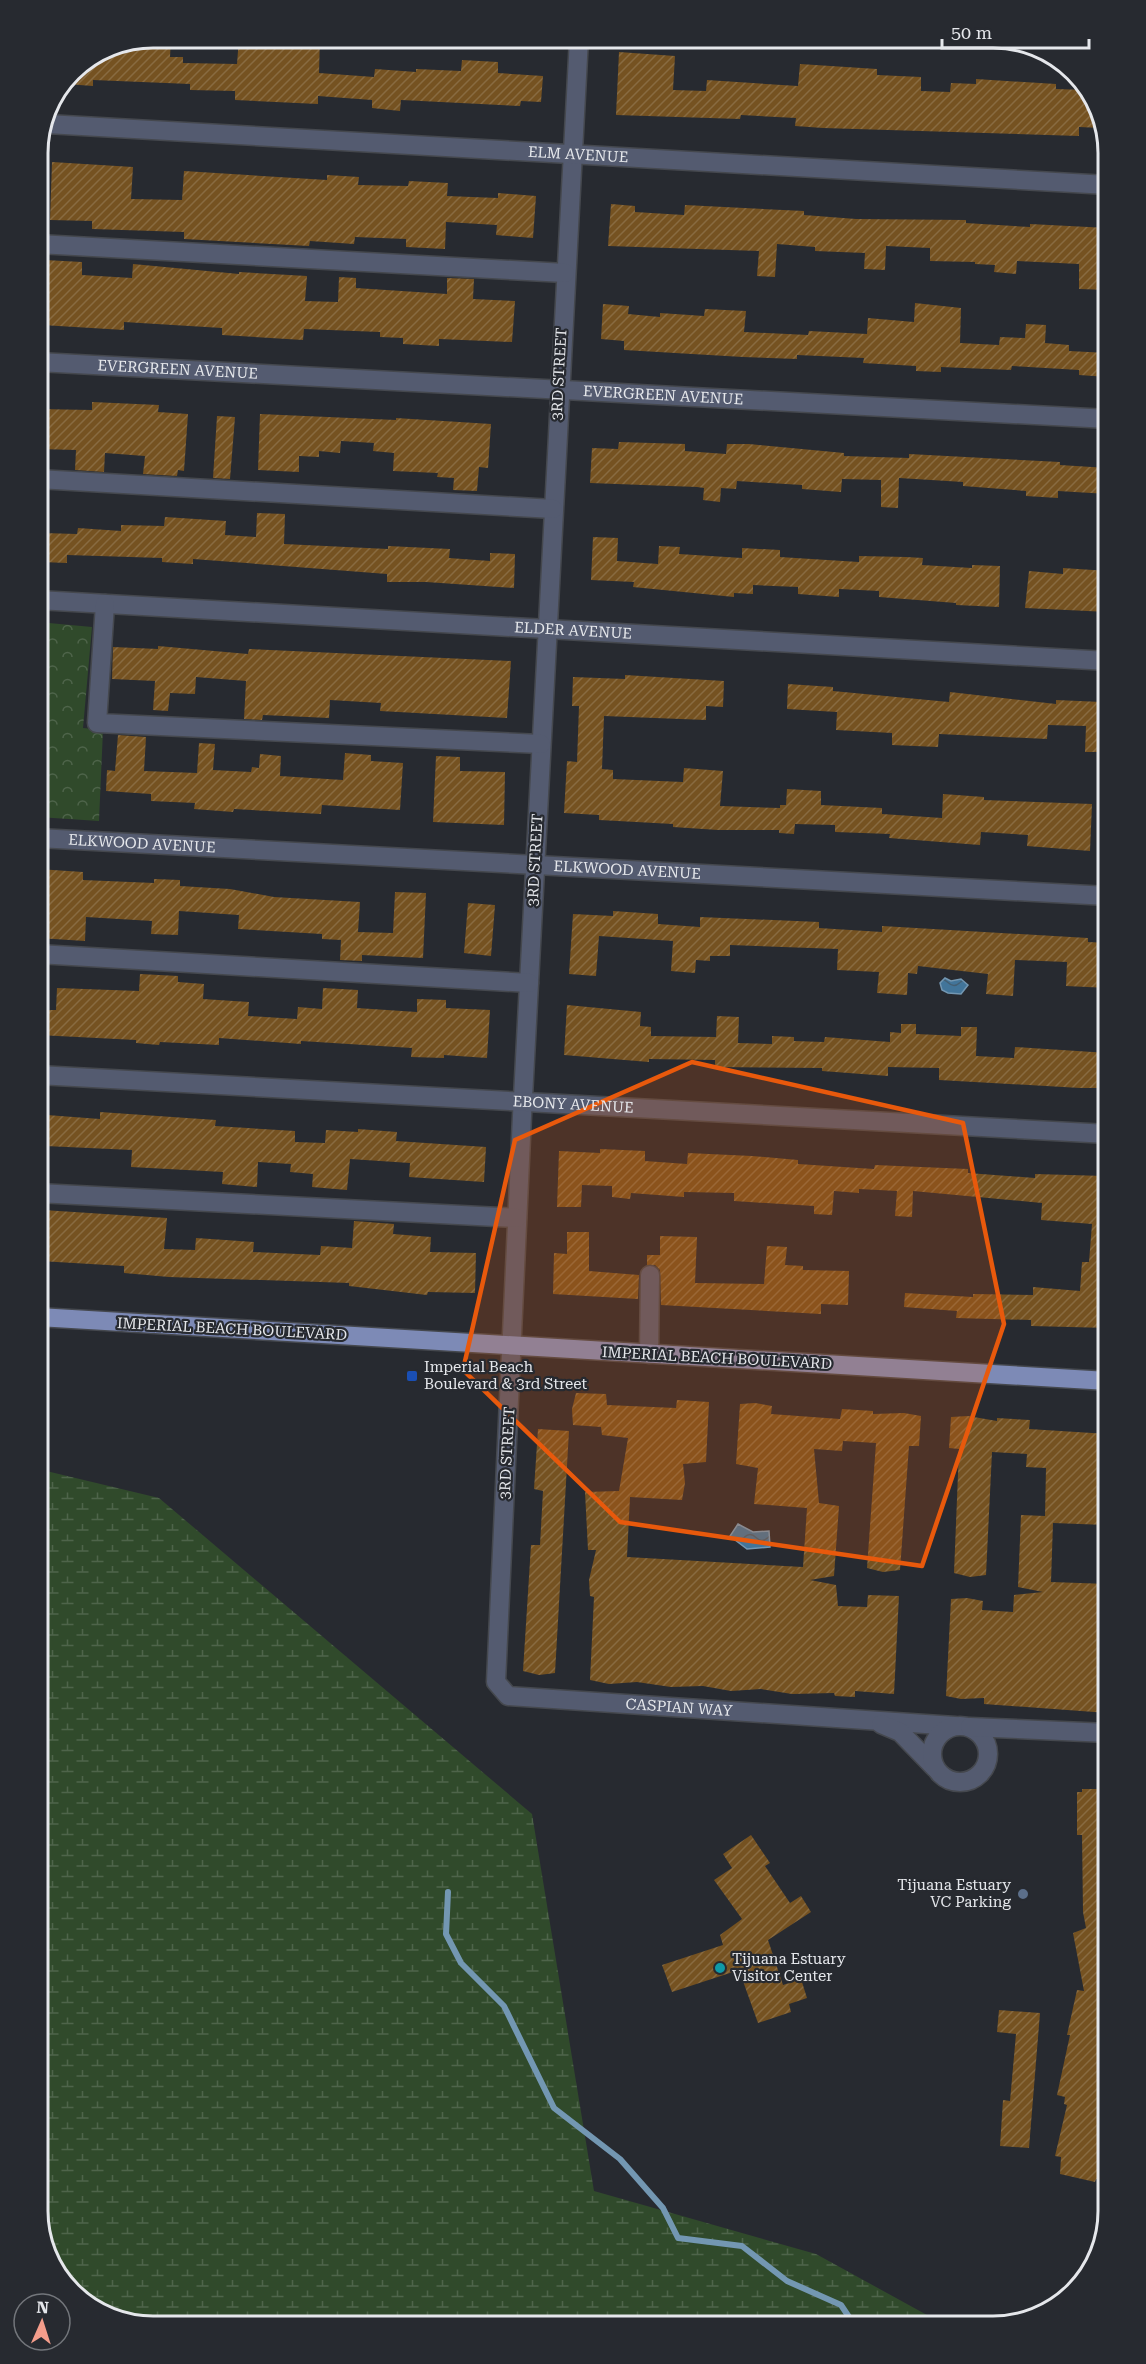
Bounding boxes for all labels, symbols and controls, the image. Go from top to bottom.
scale bar [942,12,1089,50]
text: 50 m [951,22,992,43]
street label: ELM AVENUE [527,143,629,166]
street label: 3RD STREET [548,327,570,421]
street label: EVERGREEN AVENUE [97,356,258,383]
street label: EVERGREEN AVENUE [582,382,744,409]
street label: ELDER AVENUE [514,618,632,643]
street label: 3RD STREET [524,813,546,907]
street label: ELKWOOD AVENUE [68,831,216,857]
street label: ELKWOOD AVENUE [553,857,701,883]
street label: EBONY AVENUE [512,1092,634,1117]
street label: IMPERIAL BEACH BOULEVARD [116,1314,348,1344]
street label: IMPERIAL BEACH BOULEVARD [601,1343,833,1373]
place label: Imperial Beach Boulevard & 3rd Street [424,1358,588,1393]
marker: Imperial Beach Boulevard & 3rd Street [405,1369,419,1383]
street label: 3RD STREET [496,1406,518,1500]
street label: CASPIAN WAY [625,1695,734,1720]
place label: Tijuana Estuary VC Parking [897,1876,1011,1911]
marker: Tijuana Estuary VC Parking [1016,1887,1030,1901]
place label: Tijuana Estuary Visitor Center [732,1950,846,1985]
marker: Tijuana Estuary Visitor Center [713,1961,727,1975]
north arrow [12,2292,72,2352]
text: N [36,2298,49,2317]

